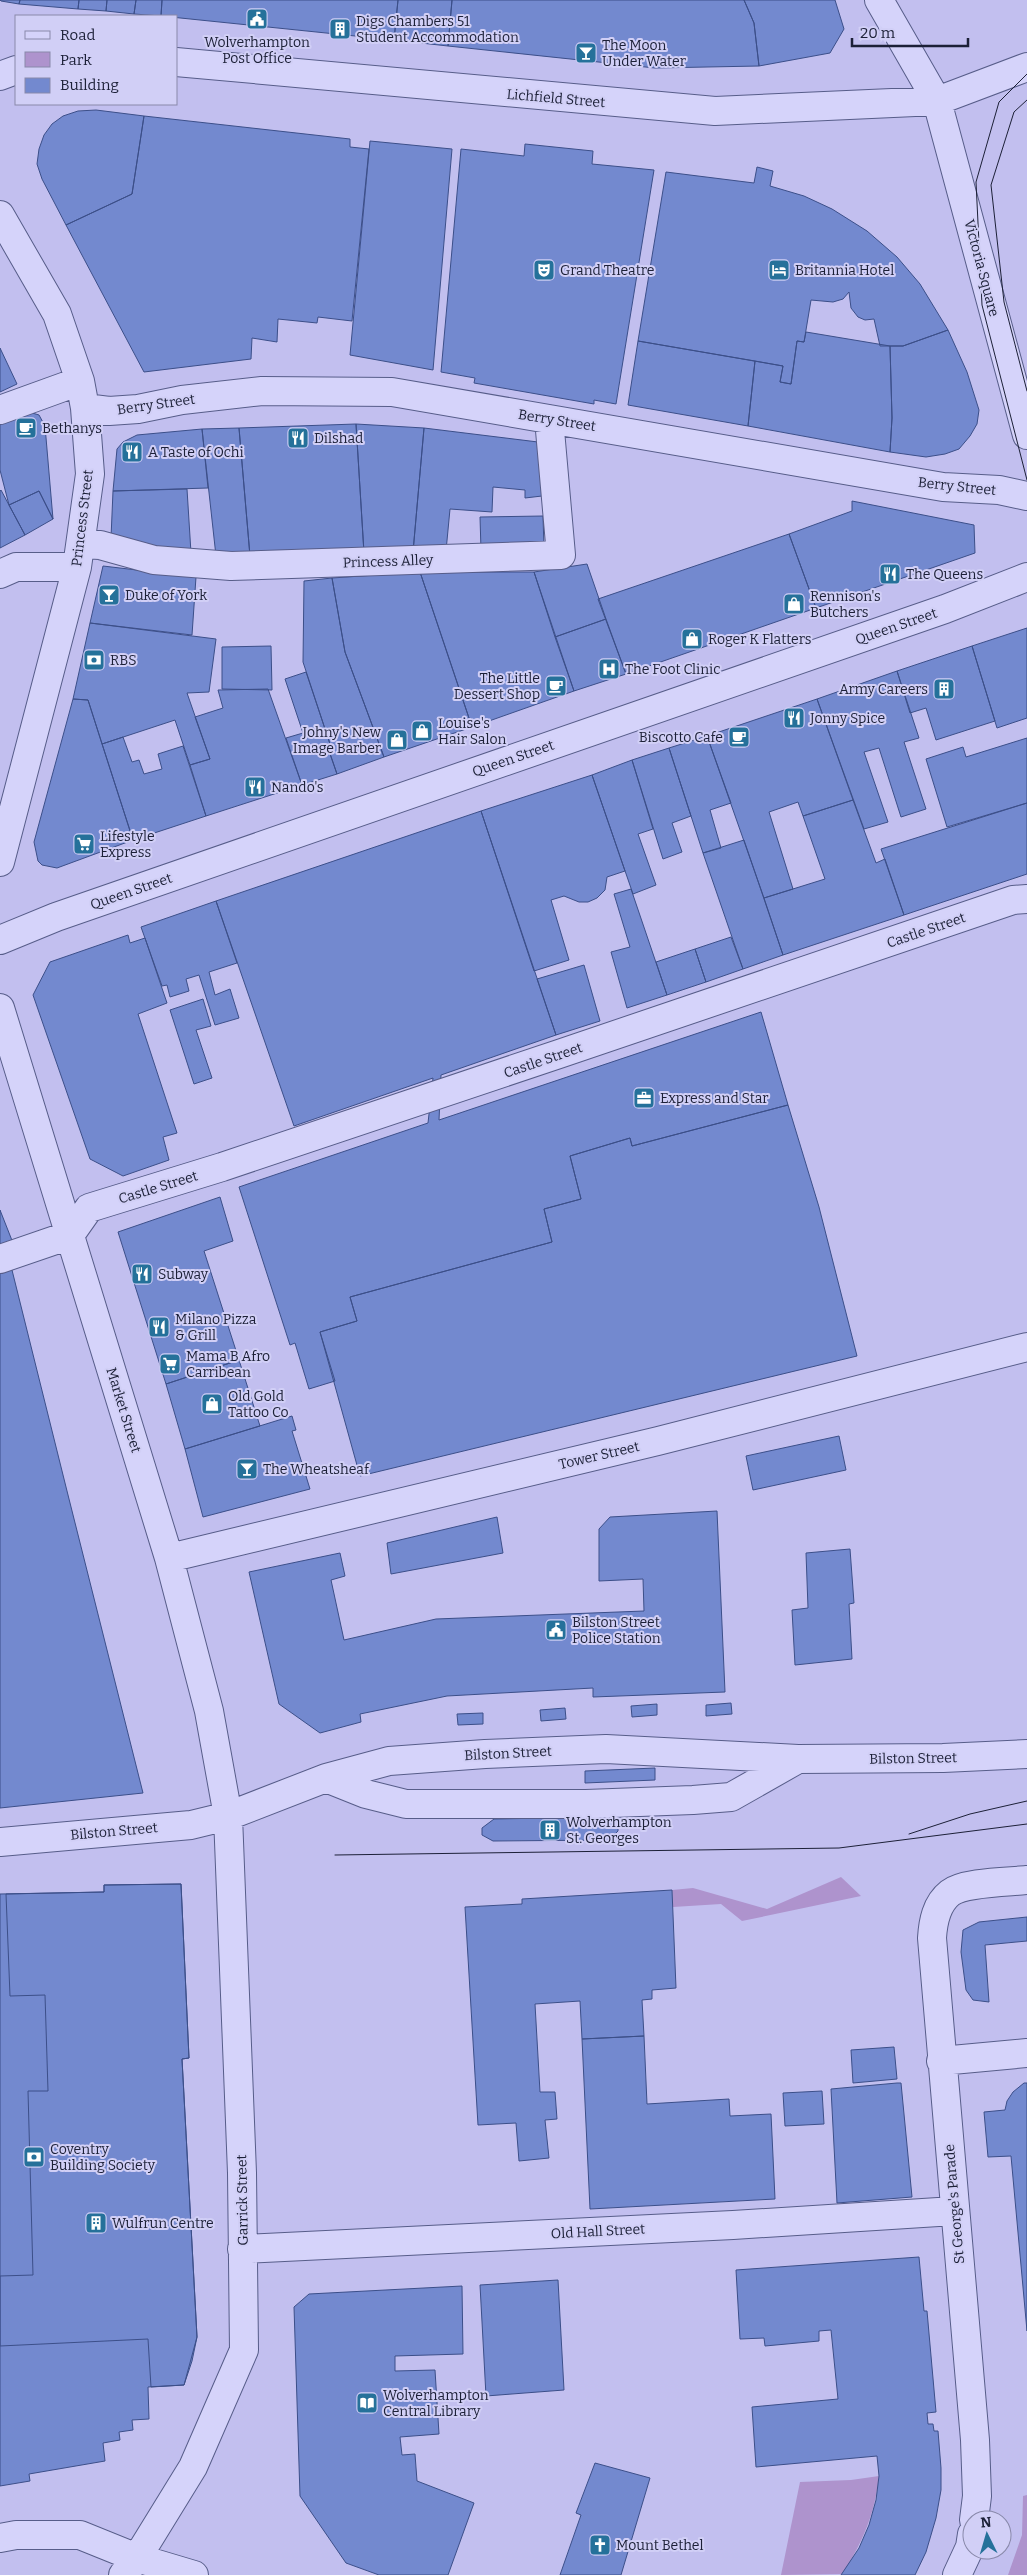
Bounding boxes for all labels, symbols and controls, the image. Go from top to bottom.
public building icon: Wolverhampton Post Office [245,7,269,31]
place label: Digs Chambers 51 Student Accommodation [356,13,519,46]
legend [15,15,178,105]
scale bar [852,15,968,47]
building icon: Digs Chambers 51 Student Accommodation [328,17,352,41]
text: 20 m [860,24,896,42]
text: Road [60,26,95,44]
place label: Wolverhampton Post Office [204,34,310,67]
place label: The Moon Under Water [602,37,686,70]
bar icon: The Moon Under Water [574,41,598,65]
text: Park [60,51,92,69]
text: Building [60,76,119,94]
street label: Lichfield Street [506,86,606,111]
street label: Victoria Square [960,218,1003,319]
theatre icon: Grand Theatre [532,258,556,282]
hotel icon: Britannia Hotel [767,258,791,282]
place label: Grand Theatre [560,262,654,279]
place label: Britannia Hotel [795,262,894,279]
street label: Berry Street [116,391,196,418]
street label: Berry Street [517,406,597,435]
cafe icon: Bethanys [14,416,38,440]
place label: Bethanys [42,420,102,437]
restaurant icon: Dilshad [286,426,310,450]
place label: Dilshad [314,430,363,447]
restaurant icon: A Taste of Ochi [120,440,144,464]
place label: A Taste of Ochi [148,444,244,461]
street label: Princess Street [68,469,97,568]
street label: Berry Street [917,474,997,499]
street label: Princess Alley [342,551,434,572]
restaurant icon: The Queens [878,562,902,586]
place label: The Queens [906,566,983,583]
bar icon: Duke of York [97,583,121,607]
place label: Duke of York [125,587,207,604]
place label: Rennison's Butchers [810,588,881,621]
shop icon: Rennison's Butchers [782,592,806,616]
street label: Queen Street [853,605,939,648]
shop icon: Roger K Flatters [680,627,704,651]
place label: Roger K Flatters [708,631,811,648]
bank icon: RBS [82,648,106,672]
place label: RBS [110,652,137,669]
hospital icon: The Foot Clinic [597,657,621,681]
place label: The Foot Clinic [625,661,720,678]
place label: The Little Dessert Shop [454,670,540,703]
cafe icon: The Little Dessert Shop [544,674,568,698]
building icon: Army Careers [932,677,956,701]
place label: Army Careers [839,681,928,698]
restaurant icon: Jonny Spice [782,706,806,730]
place label: Jonny Spice [809,710,885,727]
place label: Louise's Hair Salon [438,715,507,748]
shop icon: Louise's Hair Salon [410,719,434,743]
place label: Johny's New Image Barber [293,724,382,757]
cafe icon: Biscotto Cafe [727,725,751,749]
shop icon: Johny's New Image Barber [385,728,409,752]
place label: Biscotto Cafe [639,729,723,746]
street label: Queen Street [470,737,556,780]
restaurant icon: Nando's [243,775,267,799]
place label: Nando's [271,779,323,796]
place label: Lifestyle Express [100,828,155,861]
supermarket icon: Lifestyle Express [72,832,96,856]
street label: Queen Street [88,870,174,913]
street label: Castle Street [885,909,968,952]
street label: Castle Street [502,1039,585,1082]
office icon: Express and Star [632,1086,656,1110]
place label: Express and Star [660,1090,769,1107]
street label: Castle Street [116,1167,200,1208]
restaurant icon: Subway [130,1262,154,1286]
place label: Subway [158,1266,209,1283]
place label: Milano Pizza & Grill [175,1311,257,1344]
restaurant icon: Milano Pizza & Grill [147,1315,171,1339]
place label: Mama B Afro Carribean [186,1348,270,1381]
supermarket icon: Mama B Afro Carribean [158,1352,182,1376]
street label: Market Street [102,1365,145,1455]
place label: Old Gold Tattoo Co [228,1388,289,1421]
shop icon: Old Gold Tattoo Co [200,1392,224,1416]
street label: Tower Street [557,1438,641,1473]
bar icon: The Wheatsheaf [235,1457,259,1481]
place label: The Wheatsheaf [263,1461,370,1478]
place label: Bilston Street Police Station [572,1614,661,1647]
public building icon: Bilston Street Police Station [544,1618,568,1642]
street label: Bilston Street [464,1743,552,1764]
street label: Bilston Street [869,1749,957,1768]
place label: Wolverhampton St. Georges [566,1814,672,1847]
building icon: Wolverhampton St. Georges [538,1818,562,1842]
street label: Bilston Street [70,1819,159,1844]
place label: Coventry Building Society [50,2141,156,2174]
street label: St George's Parade [941,2143,968,2265]
bank icon: Coventry Building Society [22,2145,46,2169]
street label: Garrick Street [233,2154,252,2246]
building icon: Wulfrun Centre [84,2211,108,2235]
place label: Wulfrun Centre [112,2215,214,2232]
street label: Old Hall Street [550,2221,646,2242]
place label: Wolverhampton Central Library [383,2387,489,2420]
library icon: Wolverhampton Central Library [355,2391,379,2415]
north arrow [962,2510,1012,2560]
text: N [980,2514,992,2531]
church icon: Mount Bethel [588,2533,612,2557]
place label: Mount Bethel [616,2537,704,2554]

